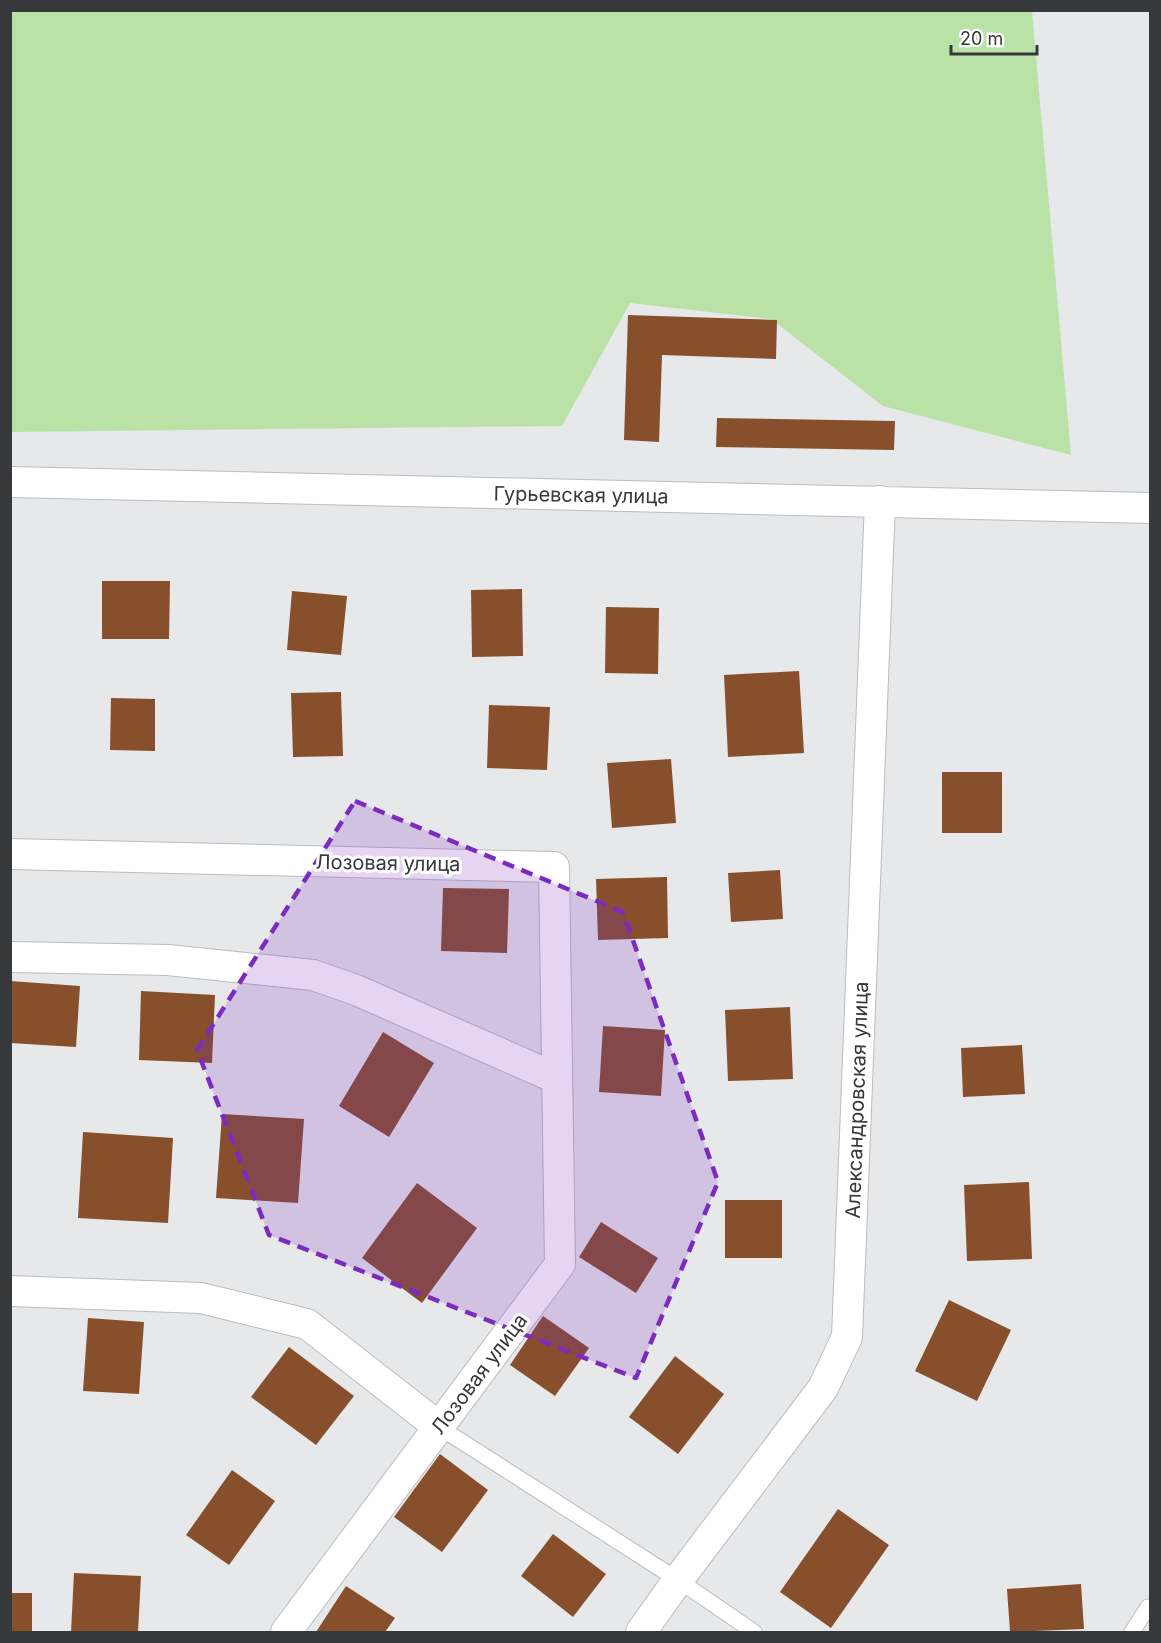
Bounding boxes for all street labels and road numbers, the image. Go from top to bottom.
street label: Гурьевская улица [493,481,669,509]
street label: Лозовая улица [315,850,461,876]
street label: Александровская улица [841,981,873,1219]
street label: Лозовая улица [426,1309,532,1439]

